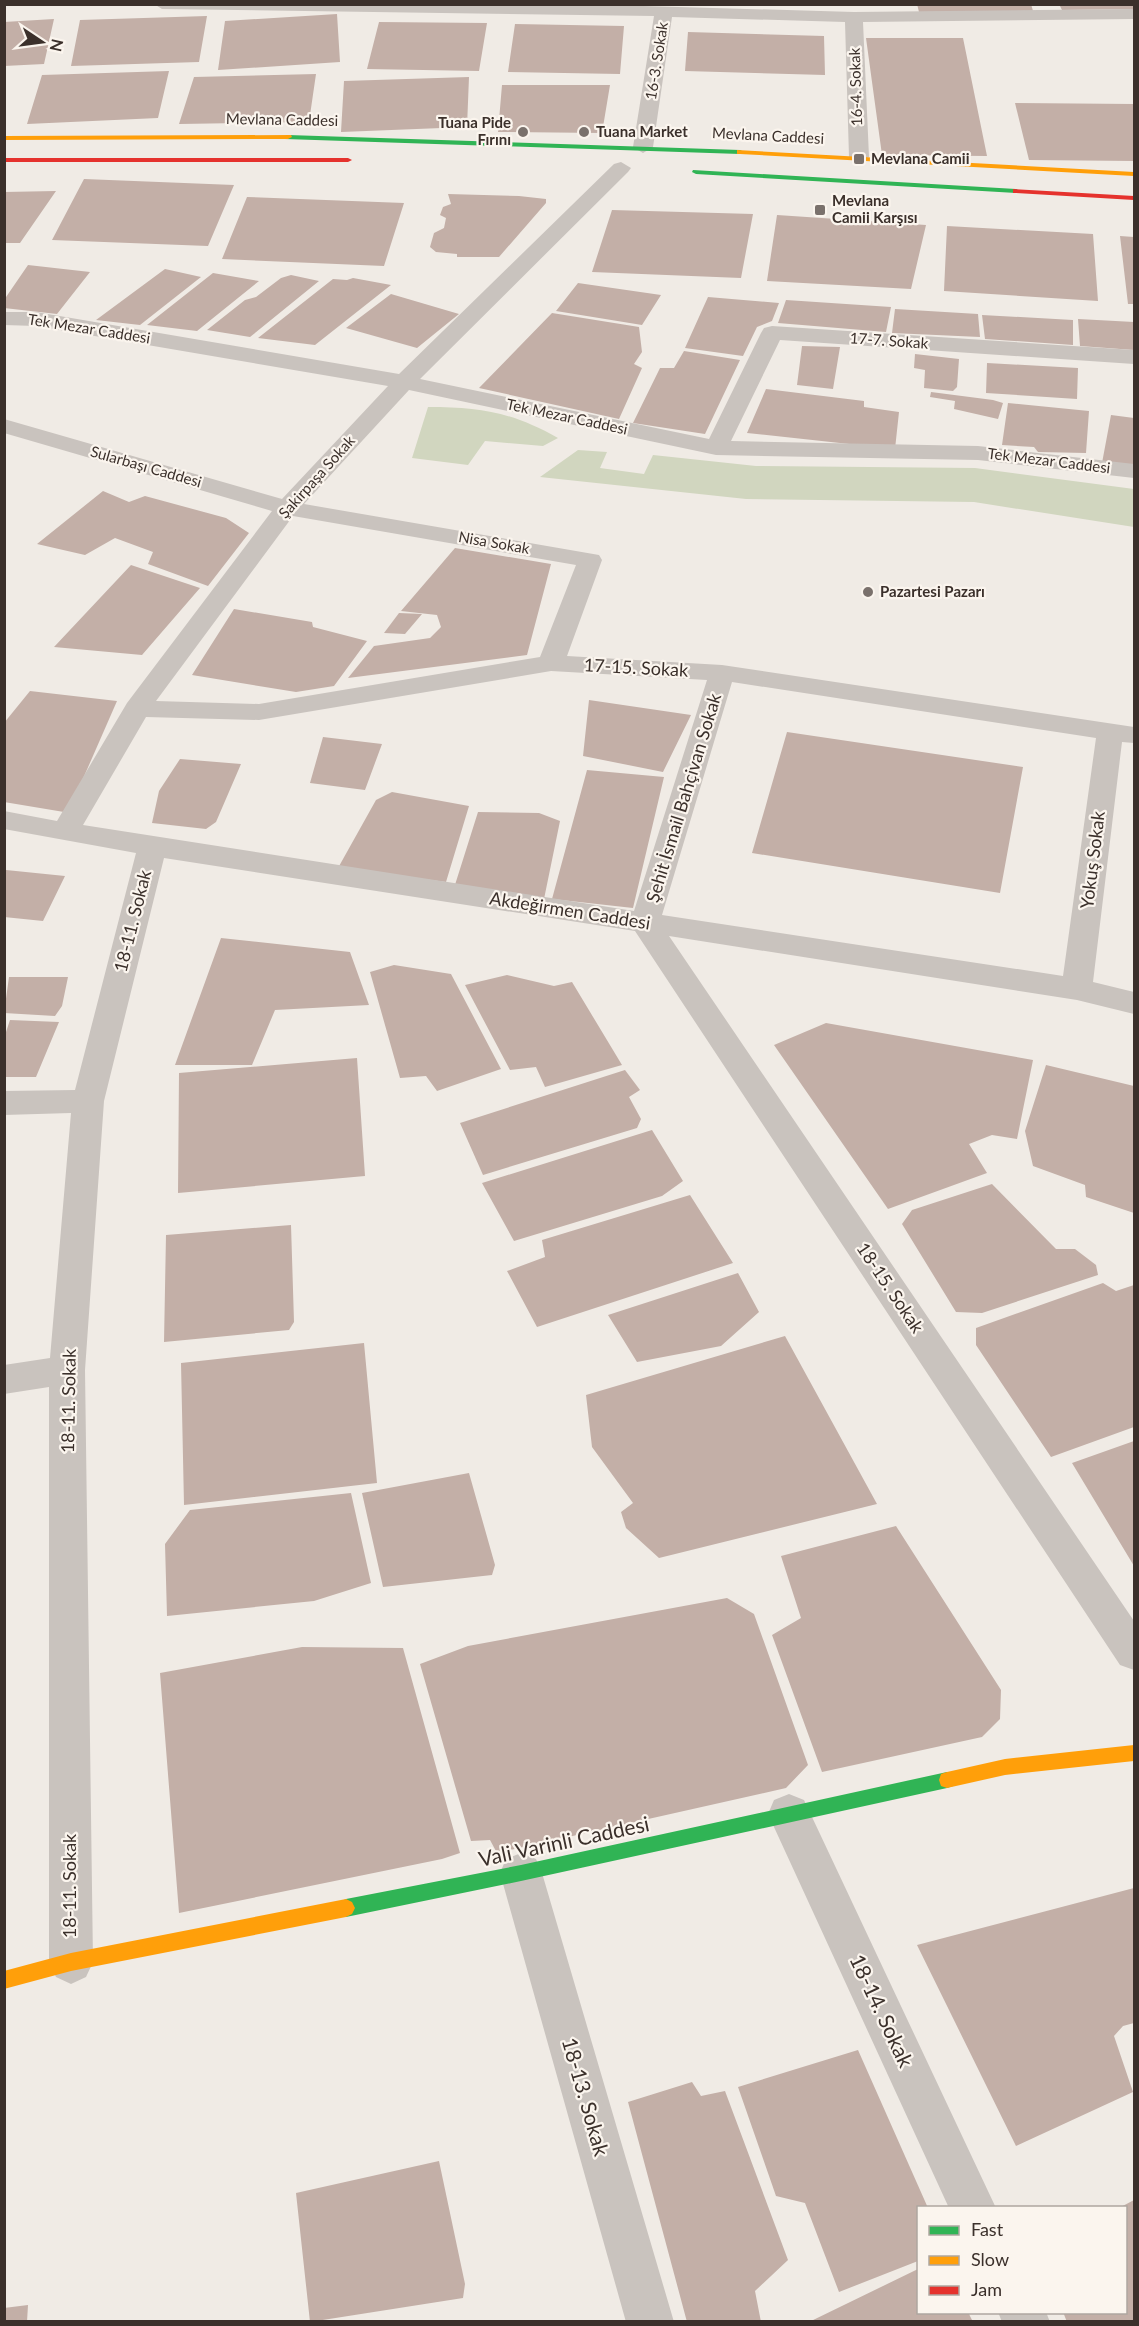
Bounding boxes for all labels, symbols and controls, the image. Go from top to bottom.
north arrow [12,12,72,72]
street label: 16-3. Sokak [641,20,671,101]
text: N [46,37,68,54]
street label: 16-4. Sokak [845,47,865,127]
street label: Mevlana Caddesi [226,109,338,129]
place label: Tuana Pide Fırını [438,113,511,148]
place label: Tuana Market [596,122,688,140]
street label: Mevlana Caddesi [712,123,825,147]
marker: Tuana Pide Fırını [516,125,530,139]
marker: Tuana Market [577,125,591,139]
place label: Mevlana Camii [871,149,970,167]
marker: Mevlana Camii [852,152,866,166]
place label: Mevlana Camii Karşısı [832,191,918,226]
marker: Mevlana Camii Karşısı [813,203,827,217]
street label: Tek Mezar Caddesi [27,309,152,347]
street label: 17-7. Sokak [849,328,929,352]
street label: Tek Mezar Caddesi [505,394,630,438]
street label: Şakirpaşa Sokak [274,431,358,521]
street label: Sularbaşı Caddesi [89,442,204,491]
street label: Tek Mezar Caddesi [987,444,1112,476]
street label: Nisa Sokak [457,527,532,557]
place label: Pazartesi Pazarı [880,582,985,600]
marker: Pazartesi Pazarı [861,585,875,599]
street label: 17-15. Sokak [583,653,690,681]
street label: Şehit İsmail Bahçivan Sokak [641,690,726,905]
street label: Yokuş Sokak [1075,809,1109,910]
street label: 18-11. Sokak [109,867,156,974]
street label: Akdeğirmen Caddesi [488,886,652,934]
street label: 18-15. Sokak [853,1238,930,1338]
street label: 18-11. Sokak [56,1348,80,1453]
street label: Vali Varinli Caddesi [476,1810,651,1871]
street label: 18-11. Sokak [58,1833,80,1938]
street label: 18-14. Sokak [845,1950,920,2071]
street label: 18-13. Sokak [558,2035,615,2159]
legend [917,2206,1127,2314]
text: Fast [971,2218,1004,2240]
text: Slow [971,2248,1009,2270]
text: Jam [971,2278,1002,2300]

